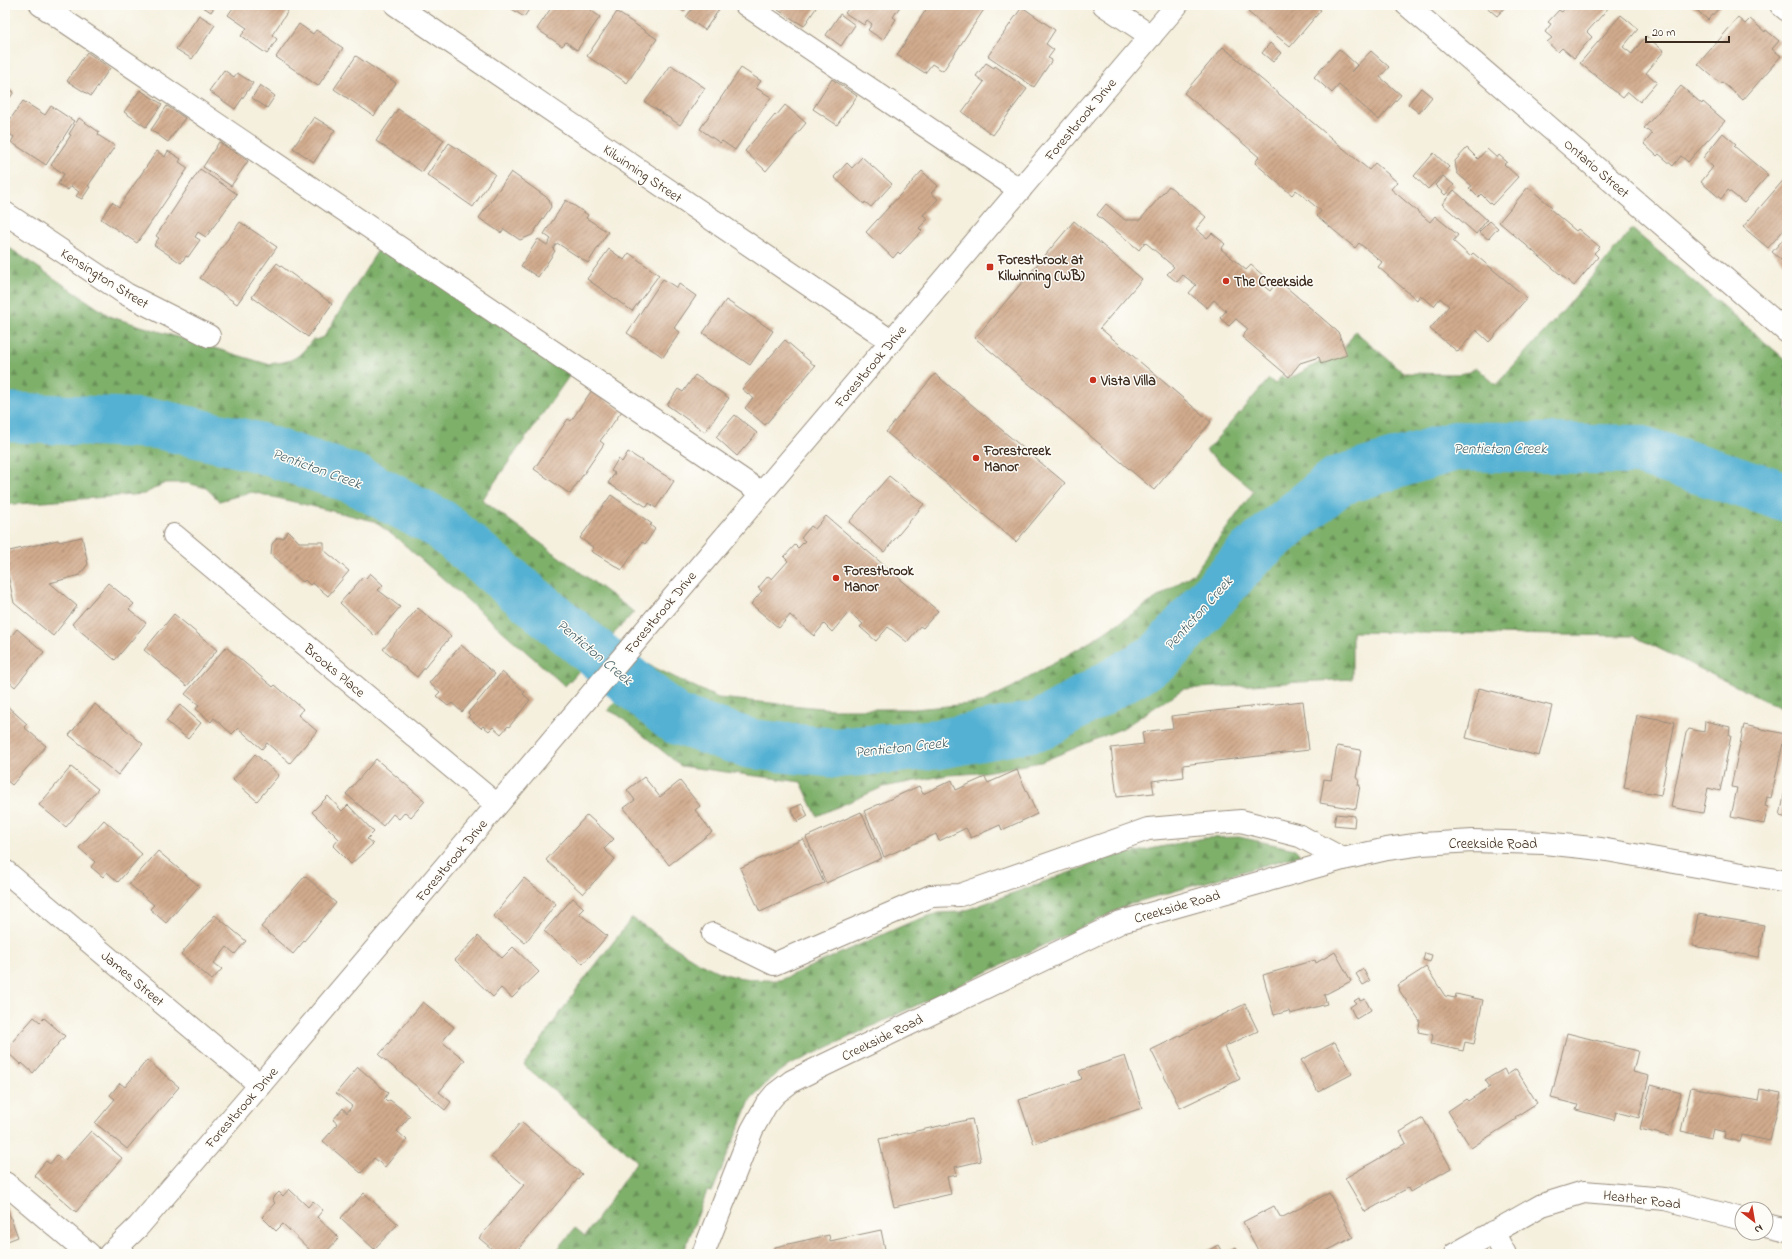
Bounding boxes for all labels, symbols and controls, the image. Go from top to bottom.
scale bar [1646,18,1729,44]
text: 20 m [1652,24,1675,42]
street label: Forestbrook Drive [1040,73,1123,167]
street label: Ontario Street [1558,135,1634,204]
street label: Kilwinning Street [598,140,686,210]
street label: Kensington Street [56,244,153,316]
place label: Forestbrook at Kilwinning (WB) [997,250,1086,289]
marker: Forestbrook at Kilwinning (WB) [985,262,995,272]
place label: The Creekside [1234,272,1314,293]
marker: The Creekside [1221,276,1231,286]
street label: Forestbrook Drive [830,320,913,414]
place label: Vista Villa [1100,371,1156,392]
marker: Vista Villa [1088,375,1098,385]
water label: Penticton Creek [1453,438,1548,460]
place label: Forestcreek Manor [983,441,1052,478]
water label: Penticton Creek [269,443,366,496]
marker: Forestcreek Manor [971,453,981,463]
place label: Forestbrook Manor [843,561,914,598]
street label: Forestbrook Drive [620,566,703,660]
water label: Penticton Creek [1159,571,1239,656]
marker: Forestbrook Manor [831,573,841,583]
water label: Penticton Creek [552,614,638,692]
street label: Brooks Place [298,639,370,704]
water label: Penticton Creek [854,732,950,764]
street label: Forestbrook Drive [411,814,494,908]
street label: Creekside Road [1449,834,1537,855]
street label: Creekside Road [1132,885,1223,930]
street label: James Street [96,946,169,1012]
street label: Creekside Road [838,1009,927,1067]
street label: Forestbrook Drive [200,1062,284,1154]
street label: Heather Road [1602,1185,1682,1216]
north arrow [1734,1201,1774,1241]
text: N [1751,1220,1766,1237]

